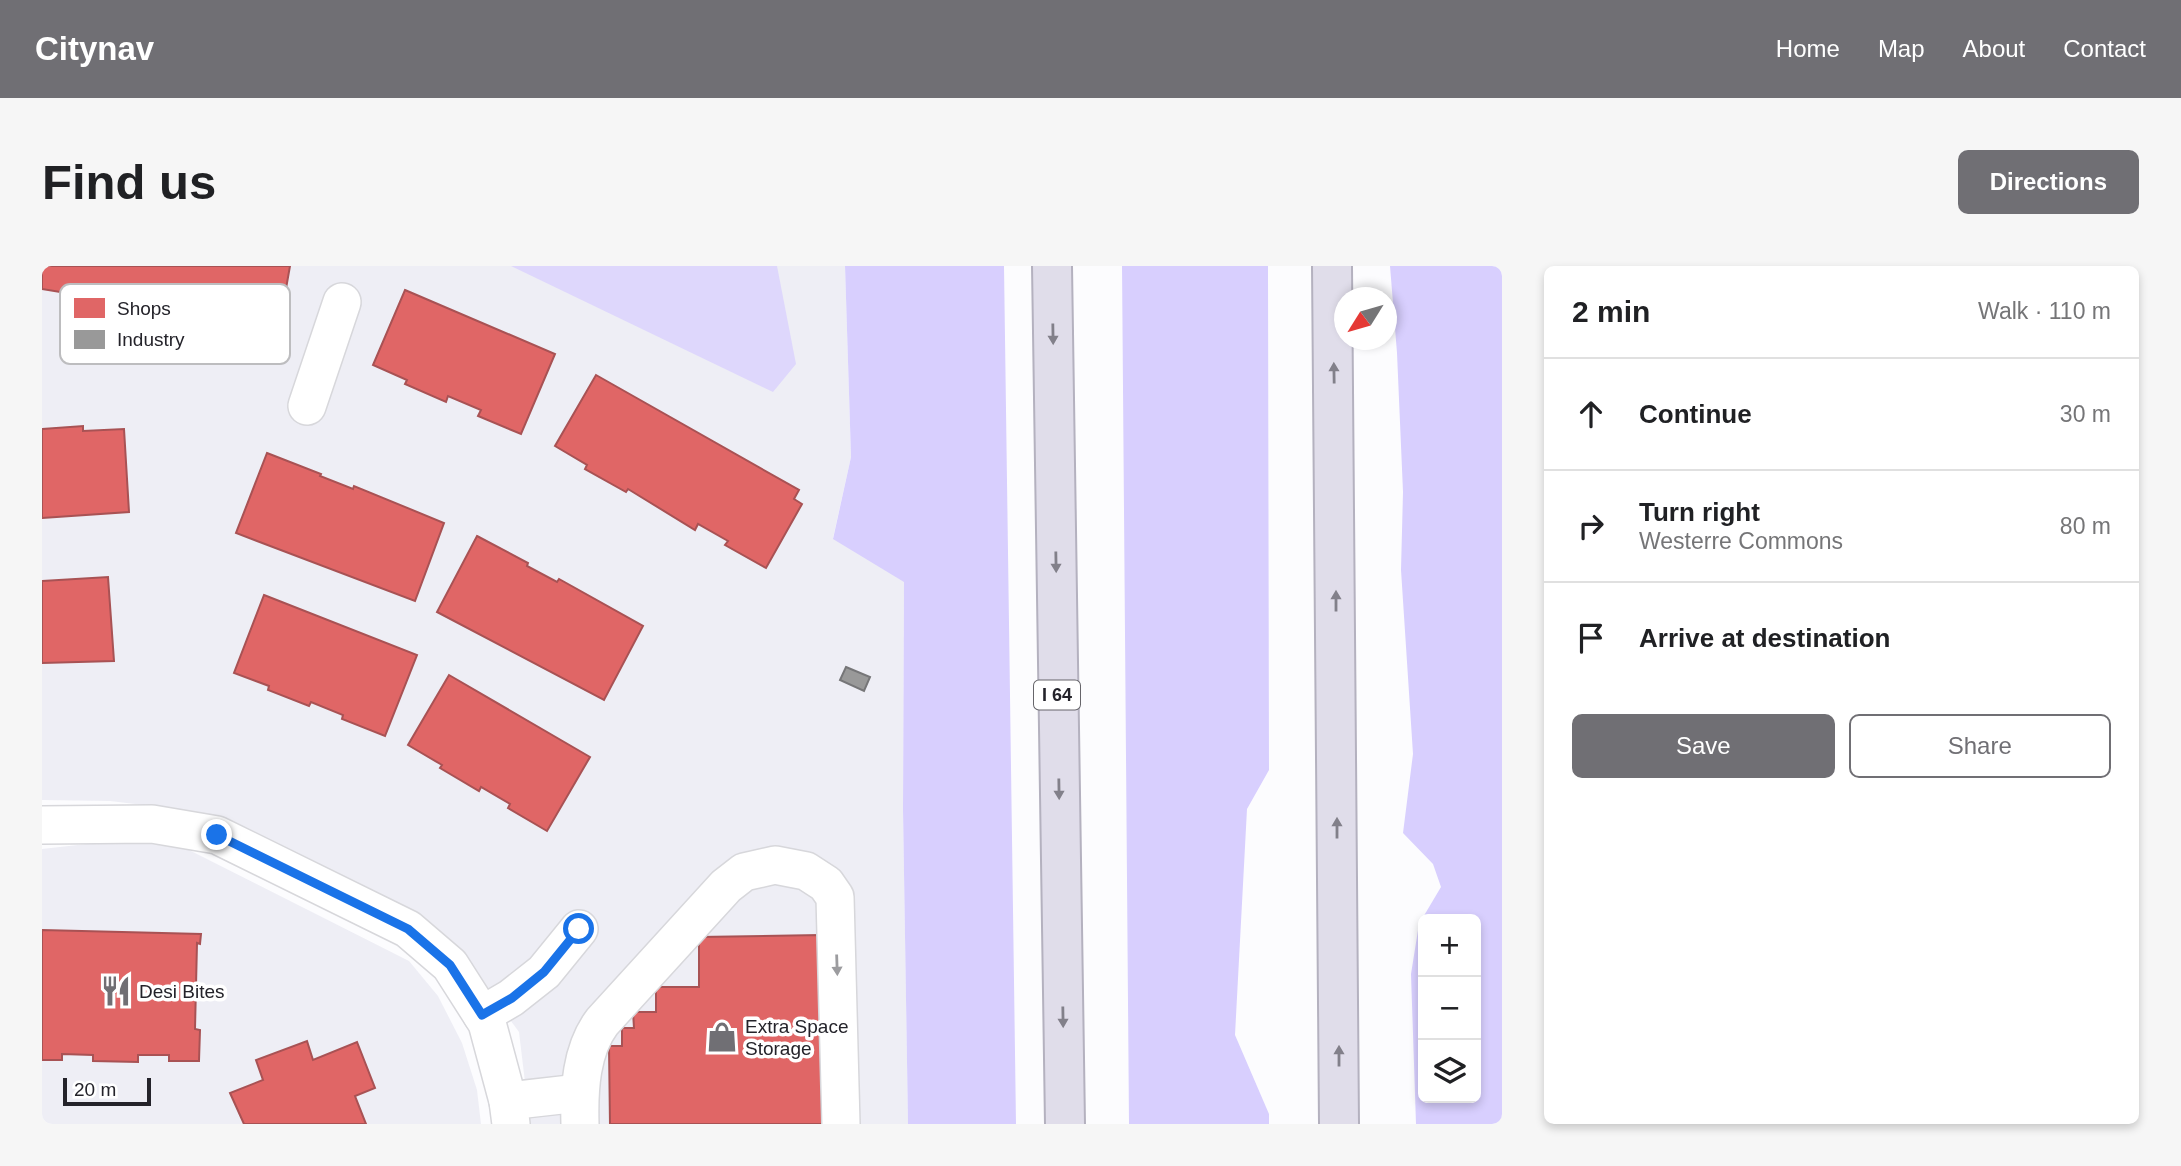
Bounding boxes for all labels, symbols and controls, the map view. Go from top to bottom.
text: Citynav [35,30,154,67]
text: Home [1776,35,1840,62]
text: Map [1878,35,1925,62]
text: About [1963,35,2025,62]
text: Contact [2063,35,2146,62]
button: Directions [1958,150,2139,214]
text: Find us [42,155,216,209]
legend [60,284,290,364]
north arrow [1334,287,1397,350]
text: 2 min [1572,295,1650,328]
text: Shops [117,298,171,319]
text: Walk · 110 m [1978,298,2111,324]
one-way arrow [1047,323,1059,345]
text: Industry [117,329,185,350]
one-way arrow [1328,362,1339,384]
icon: ahead [1572,395,1610,433]
text: Continue [1639,399,1752,429]
text: 30 m [2060,401,2111,427]
text: Turn right [1639,497,1760,527]
icon: right [1572,507,1610,545]
text: 80 m [2060,513,2111,539]
text: Westerre Commons [1639,528,1843,554]
one-way arrow [1050,551,1061,573]
one-way arrow [1330,590,1342,612]
icon: arrive [1572,619,1610,657]
text: Arrive at destination [1639,623,1890,653]
road number: I 64 [1034,680,1080,710]
button: Save [1572,714,1835,778]
button: Share [1849,714,2111,778]
one-way arrow [1053,778,1064,800]
one-way arrow [1331,817,1343,839]
route end [201,819,232,850]
route start [563,913,594,944]
map controls [1418,914,1481,1103]
button: + [1418,914,1481,977]
one-way arrow [831,955,842,977]
restaurant icon: Desi Bites [99,974,133,1008]
button: − [1418,977,1481,1040]
place label: Desi Bites [139,981,225,1002]
one-way arrow [1058,1006,1069,1028]
place label: Extra Space Storage [745,1016,849,1059]
shop icon: Extra Space Storage [705,1020,739,1054]
button: layers [1418,1040,1481,1103]
one-way arrow [1333,1045,1345,1067]
scale bar [63,1075,150,1107]
text: 20 m [74,1079,116,1100]

